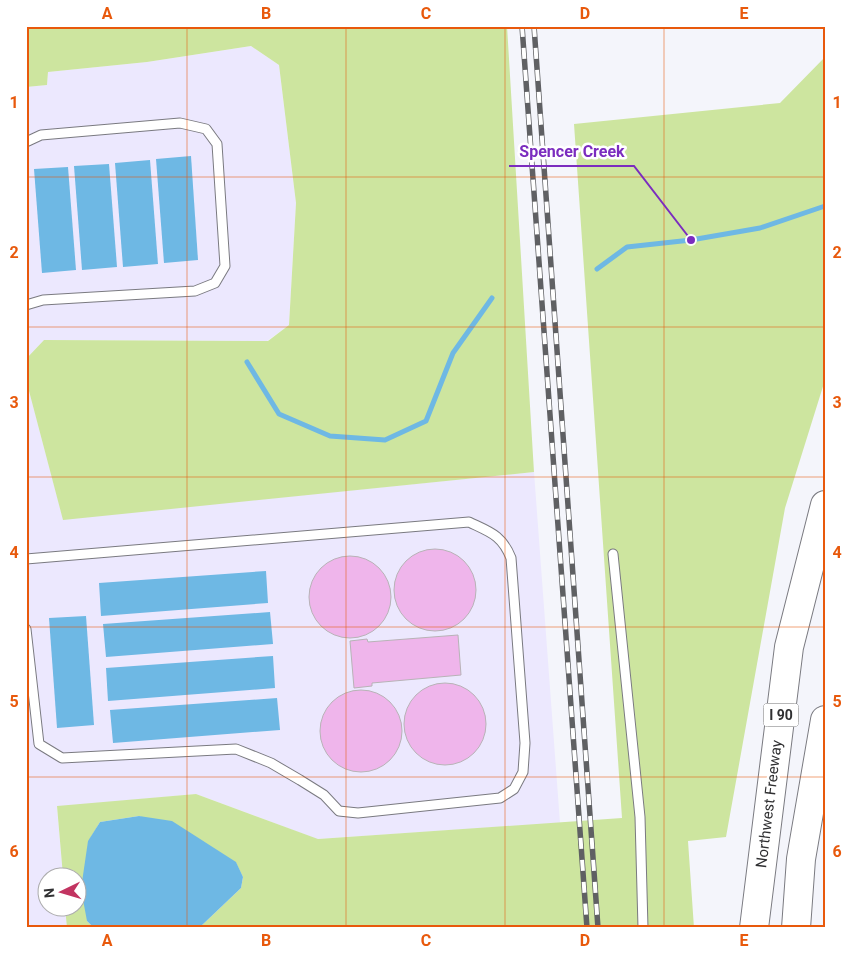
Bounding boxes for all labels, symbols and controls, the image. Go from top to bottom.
text: A [102,4,113,23]
text: B [261,4,271,23]
text: C [421,4,431,23]
text: D [580,4,590,23]
text: E [740,4,749,23]
text: 1 [9,93,19,112]
text: 1 [832,93,842,112]
callout: Spencer Creek [509,135,634,166]
text: Spencer Creek [519,142,625,161]
text: 2 [9,243,19,262]
text: 2 [832,243,842,262]
text: 3 [9,393,19,412]
text: 3 [832,393,842,412]
text: 4 [9,543,19,562]
text: 4 [832,543,842,562]
text: 5 [9,692,19,711]
text: 5 [832,692,842,711]
road number: I 90 [764,704,798,726]
street label: Northwest Freeway [752,739,786,869]
text: 6 [9,842,19,861]
text: 6 [832,842,842,861]
north arrow [38,866,88,916]
text: N [41,888,57,899]
text: A [102,931,113,950]
text: B [261,931,271,950]
text: C [421,931,431,950]
text: D [580,931,590,950]
text: E [740,931,749,950]

